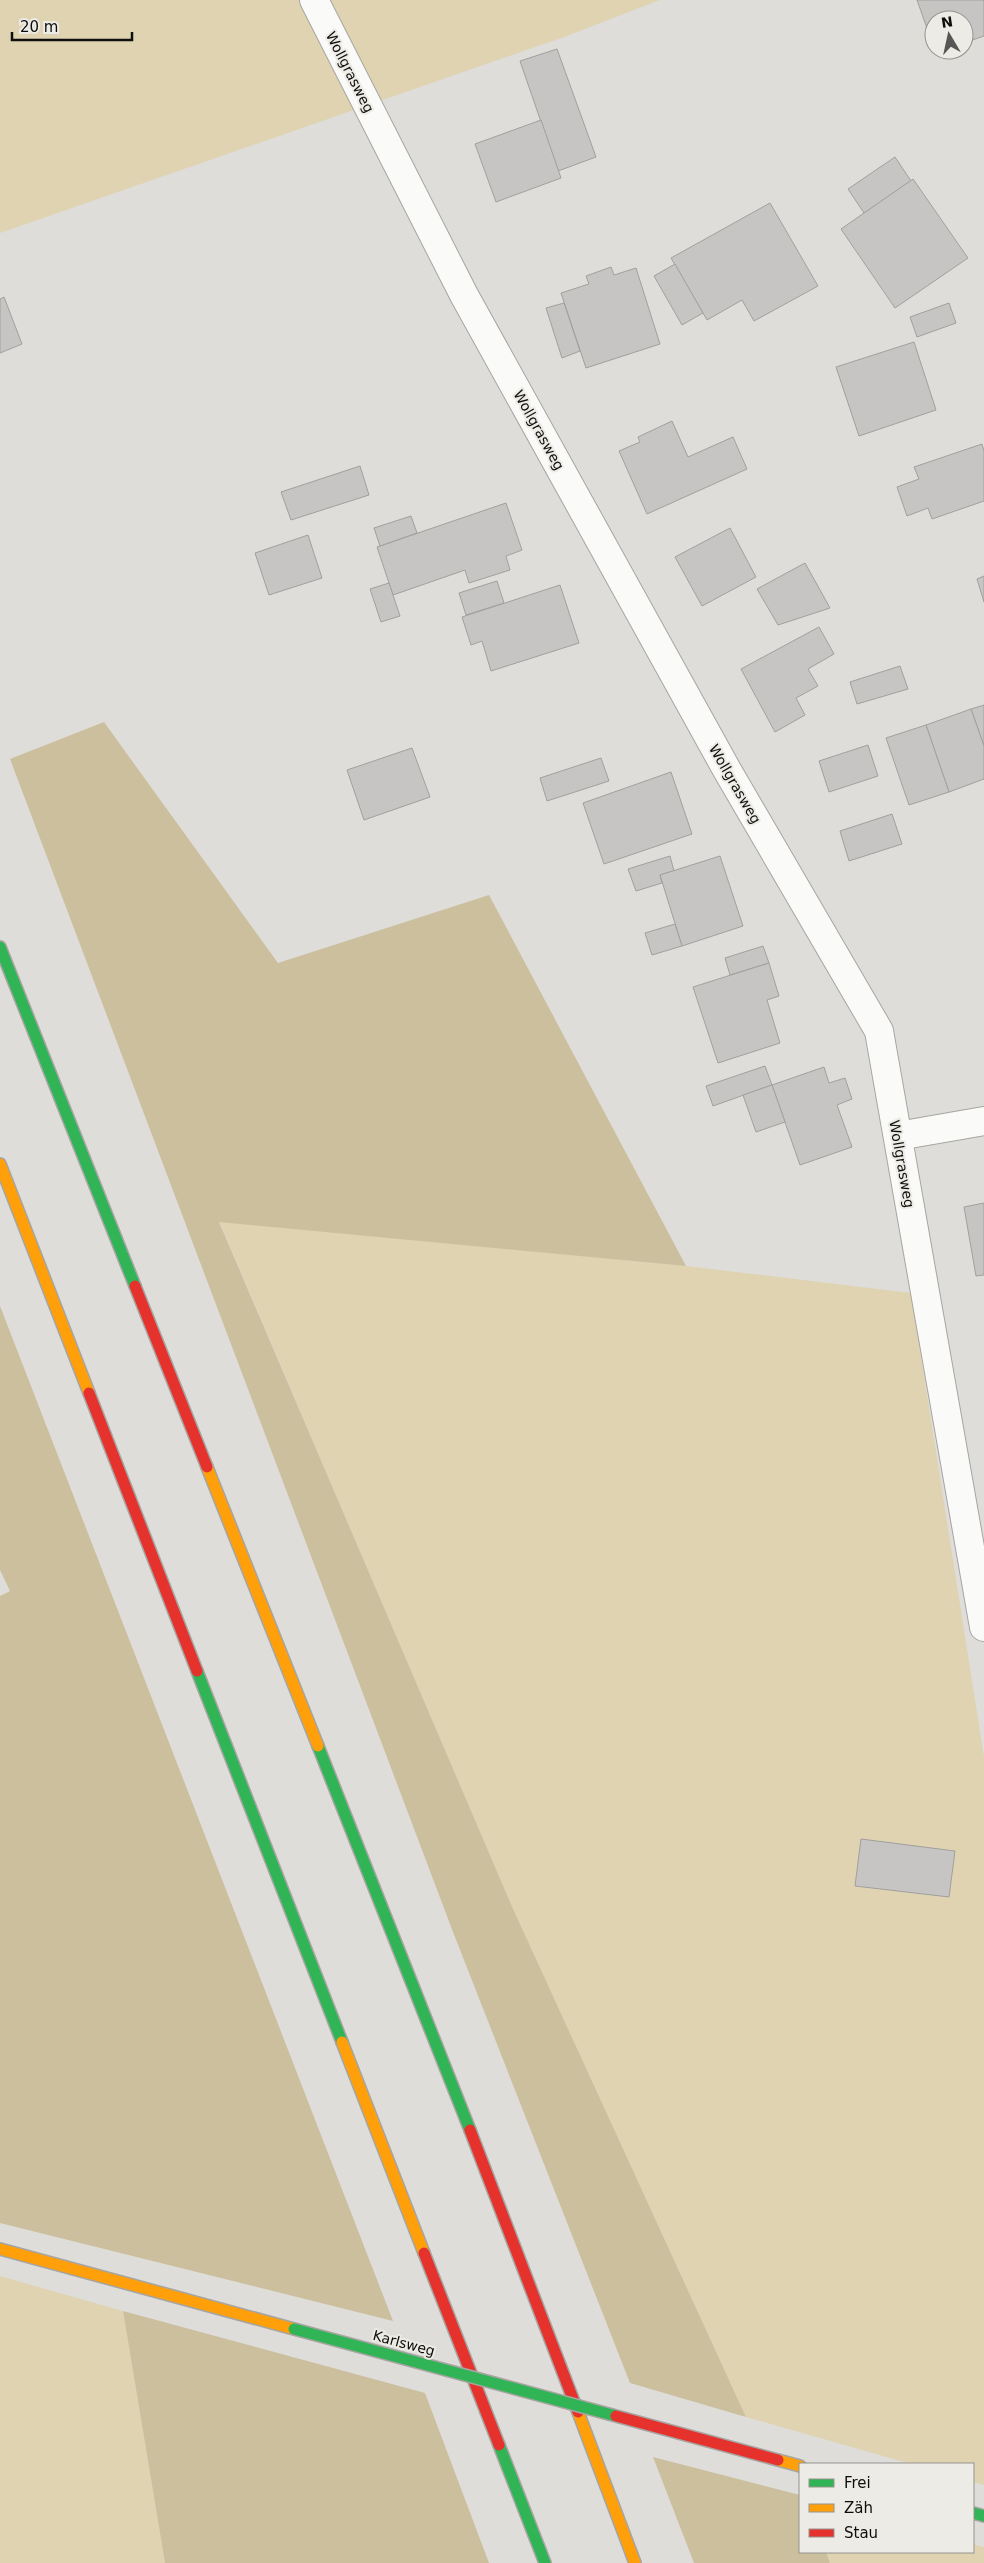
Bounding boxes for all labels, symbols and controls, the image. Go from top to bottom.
scale bar [12,10,132,42]
north arrow [924,10,974,60]
text: N [940,13,954,31]
text: 20 m [20,18,58,36]
street label: Wollgrasweg [323,29,377,115]
street label: Wollgrasweg [510,387,568,473]
street label: Wollgrasweg [706,742,764,826]
street label: Wollgrasweg [886,1119,918,1209]
street label: Karlsweg [371,2327,437,2359]
legend [799,2463,974,2553]
text: Frei [844,2474,871,2492]
text: Zäh [844,2499,873,2517]
text: Stau [844,2524,878,2542]

